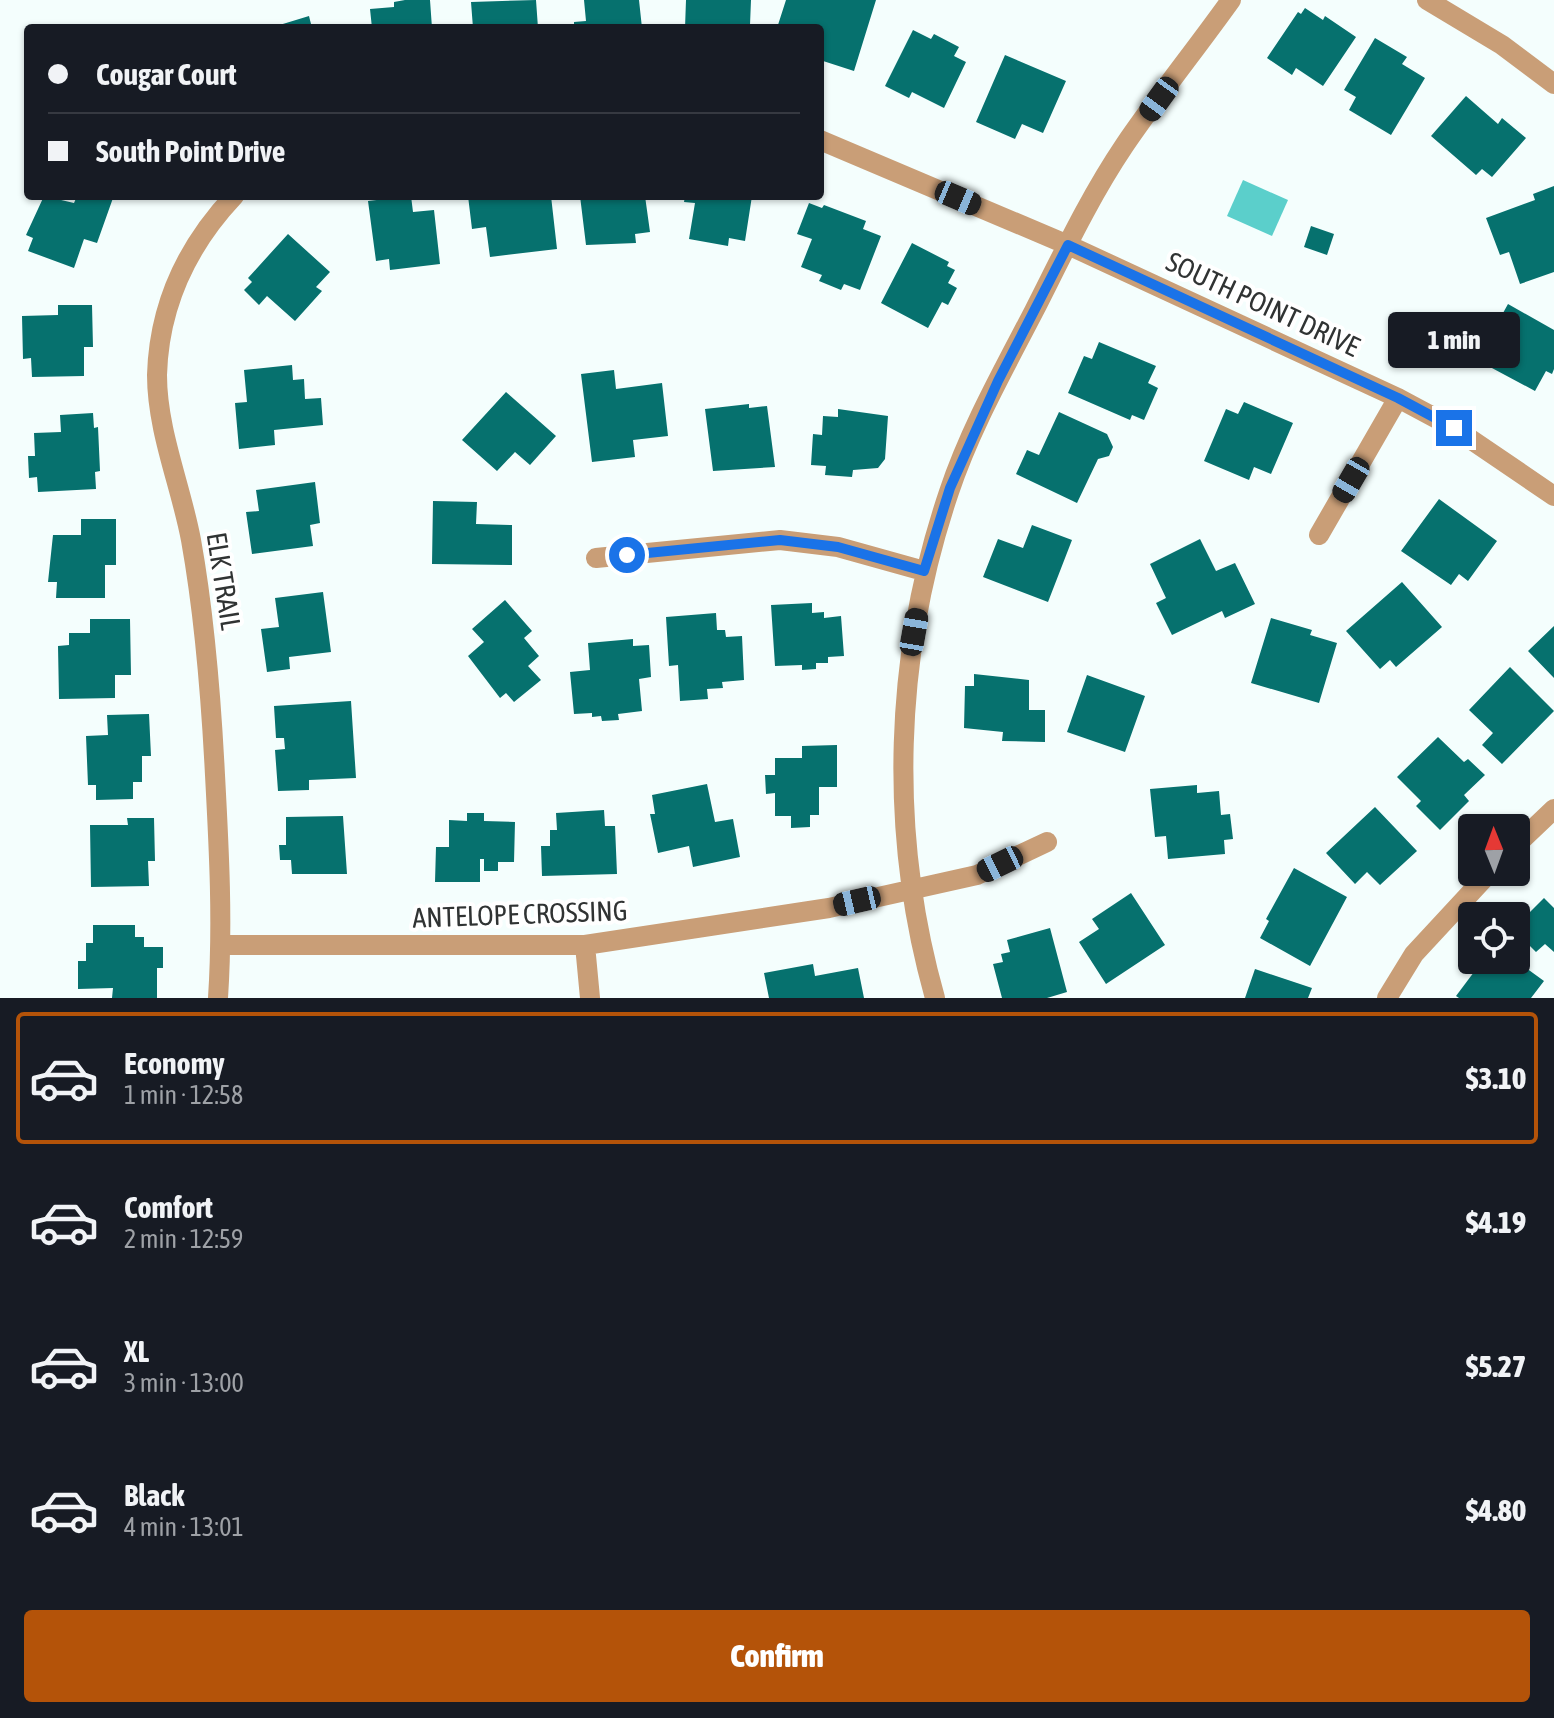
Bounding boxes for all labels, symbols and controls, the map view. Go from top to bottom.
text: Cougar Court [96,57,237,91]
car [1135,73,1183,125]
text: South Point Drive [96,134,285,168]
car [931,178,985,218]
street label: SOUTH POINT DRIVE [1161,245,1365,363]
callout: 1 min [1388,312,1520,368]
text: 1 min [1427,325,1481,355]
route end [1436,410,1472,446]
car [1329,453,1373,507]
street label: ELK TRAIL [201,530,248,632]
route start [609,537,645,573]
car [898,606,930,658]
north arrow [1458,814,1530,886]
map controls [1458,814,1530,974]
car [973,843,1027,885]
car [831,884,883,918]
street label: ANTELOPE CROSSING [412,894,628,934]
button: locate [1458,902,1530,974]
icon: car [28,1042,100,1114]
text: Economy [124,1046,225,1080]
text: $3.10 [1466,1061,1526,1095]
text: 1 min · 12:58 [124,1080,243,1110]
icon: car [28,1186,100,1258]
text: Comfort [124,1190,213,1224]
text: $4.19 [1466,1205,1526,1239]
text: 2 min · 12:59 [124,1224,243,1254]
icon: car [28,1330,100,1402]
text: XL [124,1334,149,1368]
text: $5.27 [1466,1349,1526,1383]
text: 3 min · 13:00 [124,1368,244,1398]
icon: car [28,1474,100,1546]
text: Black [124,1478,184,1512]
text: $4.80 [1466,1493,1526,1527]
text: 4 min · 13:01 [124,1512,244,1542]
button: Confirm [24,1610,1530,1702]

